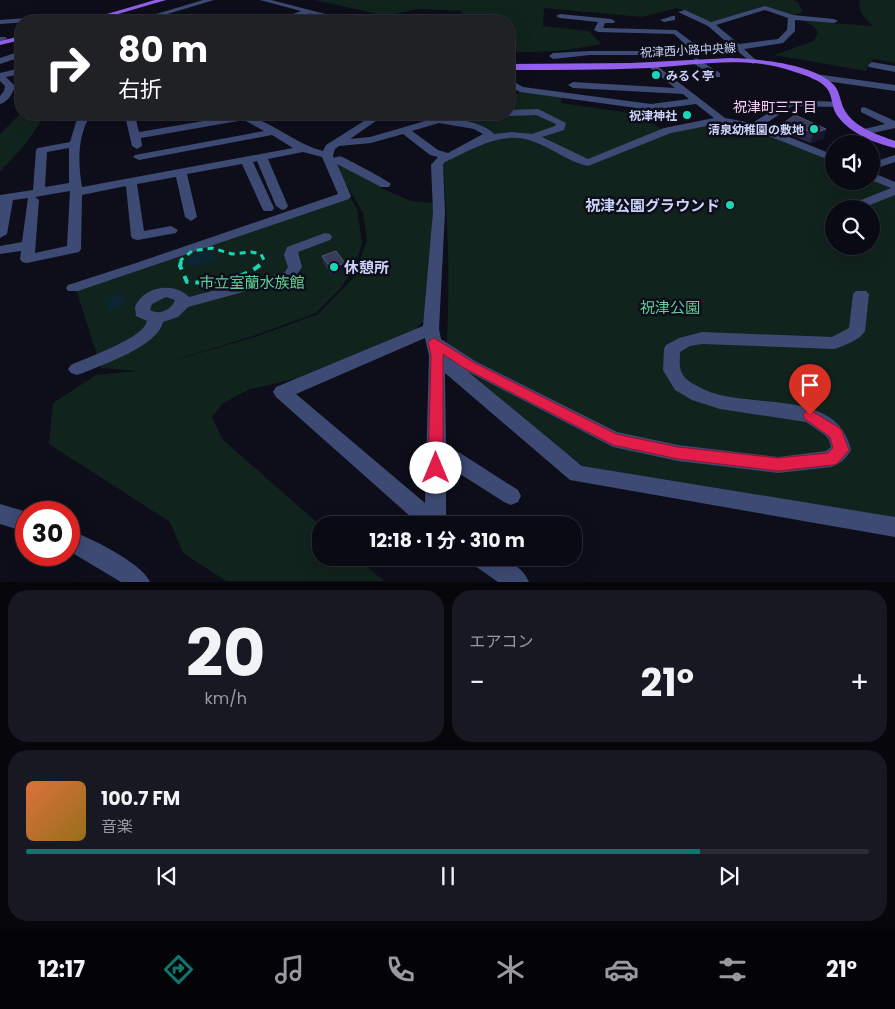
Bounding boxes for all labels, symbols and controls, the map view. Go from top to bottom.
text: 80 m [118,25,208,74]
icon: right [35,35,100,100]
street label: 祝津西小路中央線 [640,39,736,61]
place label: みるく亭 [666,67,714,84]
marker: みるく亭 [650,69,662,81]
text: 右折 [118,74,162,105]
district label: 祝津町三丁目 [733,97,817,117]
place label: 祝津神社 [629,107,677,124]
marker: 祝津神社 [681,109,693,121]
place label: 清泉幼稚園の敷地 [708,121,804,138]
marker: 清泉幼稚園の敷地 [808,123,820,135]
map controls [825,135,880,255]
button: sound [825,135,880,190]
place label: 祝津公園グラウンド [585,195,720,216]
marker: 祝津公園グラウンド [724,199,736,211]
button: search [825,200,880,255]
place label: 休憩所 [344,257,389,278]
marker: 休憩所 [328,261,340,273]
park label: 市立室蘭水族館 [199,272,305,293]
park label: 祝津公園 [640,297,700,318]
pin [789,364,831,415]
icon: arrive [796,371,824,399]
position arrow [409,441,461,493]
speed limit sign: 30 [15,501,80,566]
text: 12:18 · 1 分 · 310 m [369,527,525,554]
text: 20 [186,608,266,699]
text: エアコン [470,630,534,653]
text: 21° [641,656,694,709]
text: − [470,663,485,702]
text: + [850,663,869,702]
text: km/h [204,687,247,710]
text: 100.7 FM [101,785,180,812]
text: 音楽 [101,815,133,838]
icon: previous [153,862,181,890]
icon: pause [434,862,462,890]
icon: next [715,862,743,890]
icon: directions [161,952,196,987]
icon: music [272,952,307,987]
icon: phone [383,952,418,987]
icon: climate [493,952,528,987]
icon: car [604,952,639,987]
icon: filters [715,952,750,987]
text: 12:17 [38,954,85,985]
text: 21° [826,954,857,985]

